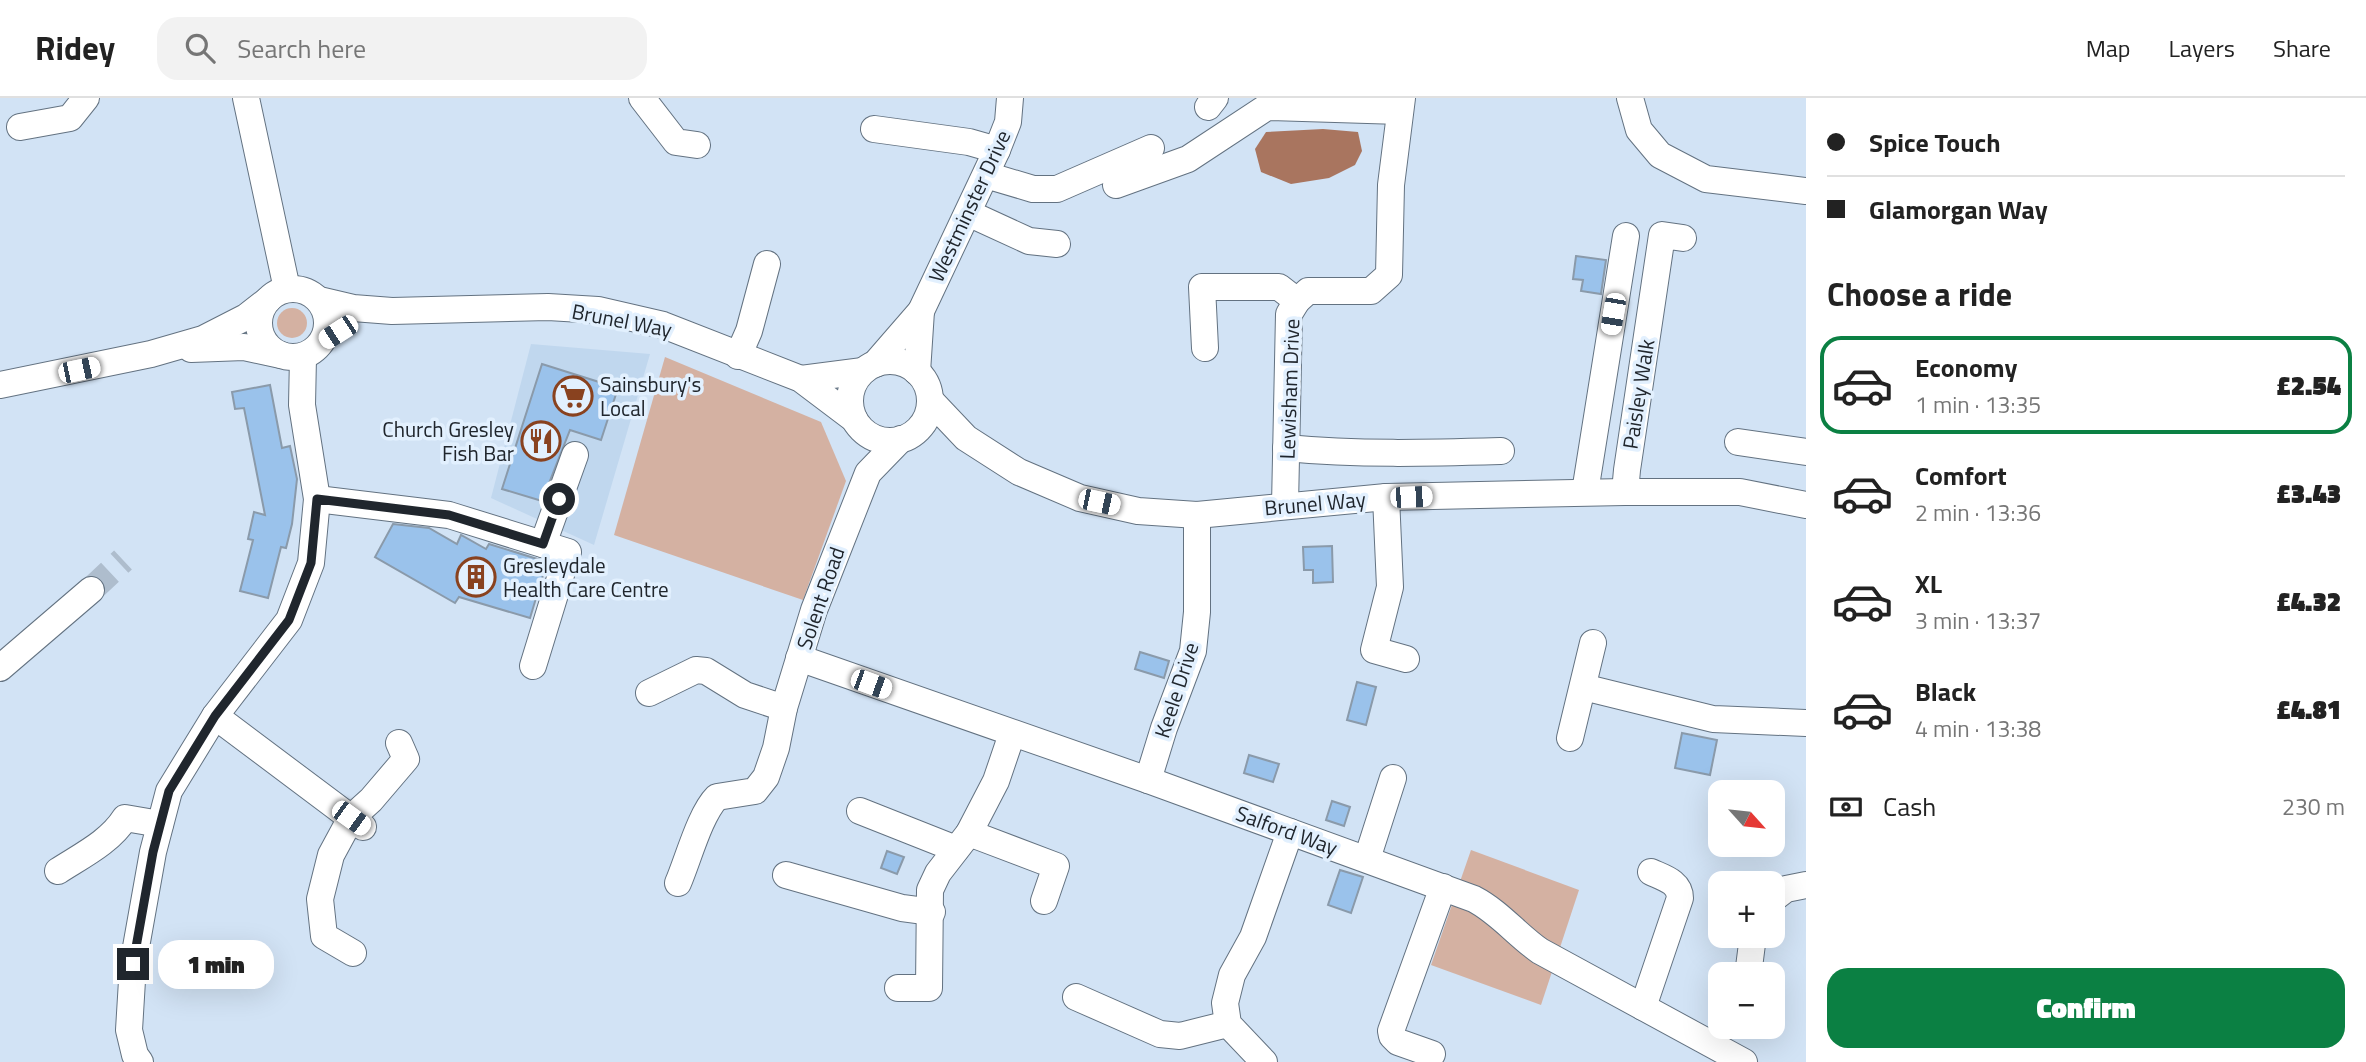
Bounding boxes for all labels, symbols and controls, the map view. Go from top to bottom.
search box [157,17,647,80]
text: Ridey [35,23,115,73]
icon: search [181,29,219,67]
text: Search here [237,29,366,68]
text: Map [2086,30,2131,66]
text: Layers [2169,30,2235,66]
text: Share [2273,30,2331,66]
text: Spice Touch [1869,123,2001,162]
street label: Westminster Drive [920,125,1018,287]
text: Glamorgan Way [1869,190,2048,229]
text: Choose a ride [1827,270,2012,318]
car [1600,291,1627,337]
street label: Brunel Way [569,295,675,345]
car [315,312,362,352]
street label: Lewisham Drive [1271,318,1307,460]
street label: Paisley Walk [1614,337,1662,451]
text: Economy [1915,348,2017,387]
icon: car [1831,354,1894,417]
car [57,355,102,385]
text: £2.54 [2276,366,2341,405]
place label: Sainsbury's Local [600,368,701,424]
supermarket icon: Sainsbury's Local [552,375,594,417]
text: 1 min · 13:35 [1915,387,2041,422]
place label: Church Gresley Fish Bar [382,413,514,469]
restaurant icon: Church Gresley Fish Bar [520,420,562,462]
text: Comfort [1915,456,2007,495]
icon: car [1831,462,1894,525]
text: £3.43 [2276,474,2341,513]
route start [543,483,575,515]
street label: Brunel Way [1263,483,1367,523]
car [1390,486,1433,508]
car [1077,487,1122,517]
text: 2 min · 13:36 [1915,495,2041,530]
street label: Solent Road [788,542,852,654]
place label: Gresleydale Health Care Centre [503,549,669,605]
building icon: Gresleydale Health Care Centre [455,556,497,598]
text: XL [1915,564,1942,603]
icon: car [1831,570,1894,633]
text: £4.32 [2276,582,2341,621]
text: 3 min · 13:37 [1915,603,2041,638]
street label: Keele Drive [1146,638,1206,742]
car [848,667,895,701]
text: Black [1915,672,1976,711]
icon: car [1831,678,1894,741]
text: £4.81 [2276,690,2341,729]
text: 4 min · 13:38 [1915,711,2041,746]
north arrow [1708,780,1785,858]
map controls [1708,780,1785,1039]
text: Cash [1883,787,1936,826]
icon: cash [1827,788,1865,826]
text: 230 m [2282,789,2345,824]
car [328,797,375,839]
street label: Salford Way [1232,797,1342,863]
button: + [1708,871,1785,948]
callout: 1 min [158,940,273,988]
text: 1 min [187,947,245,982]
route end [117,948,149,980]
button: − [1708,962,1785,1039]
button: Confirm [1827,968,2345,1048]

